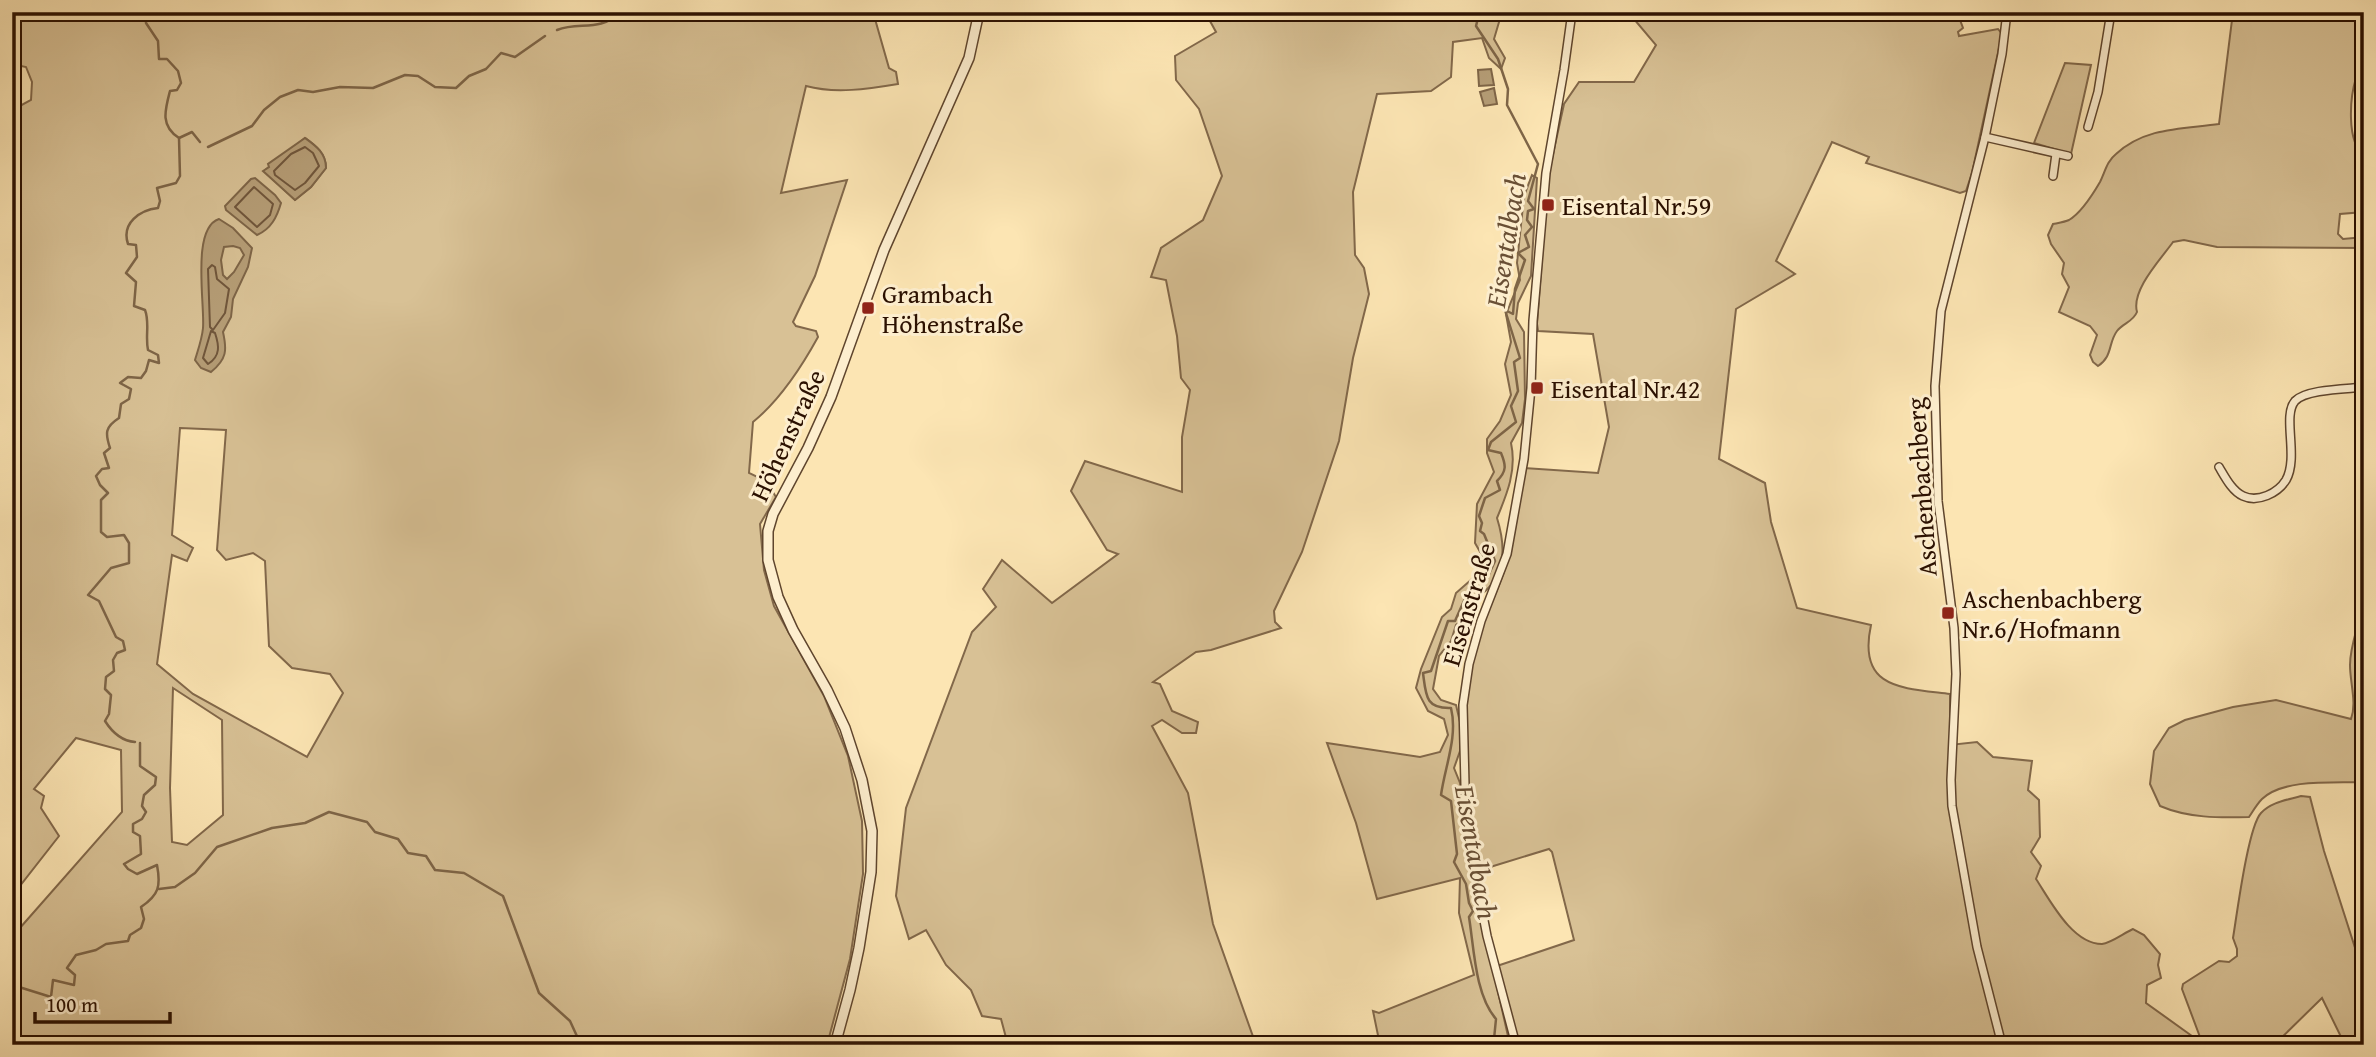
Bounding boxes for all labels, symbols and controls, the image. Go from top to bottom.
water label: Eisentalbach [1474,170,1536,311]
place label: Eisental Nr.59 [1562,186,1711,225]
marker: Eisental Nr.59 [1540,197,1556,213]
place label: Grambach Höhenstraße [882,274,1024,343]
marker: Grambach Höhenstraße [860,300,876,316]
street label: Höhenstraße [739,363,835,507]
place label: Eisental Nr.42 [1551,369,1700,408]
marker: Eisental Nr.42 [1529,380,1545,396]
street label: Aschenbachberg [1895,396,1947,578]
street label: Eisenstraße [1431,537,1505,671]
place label: Aschenbachberg Nr.6/Hofmann [1962,579,2141,648]
marker: Aschenbachberg Nr.6/Hofmann [1940,605,1956,621]
water label: Eisentalbach [1445,781,1509,922]
scale bar [35,980,170,1024]
text: 100 m [46,989,98,1020]

